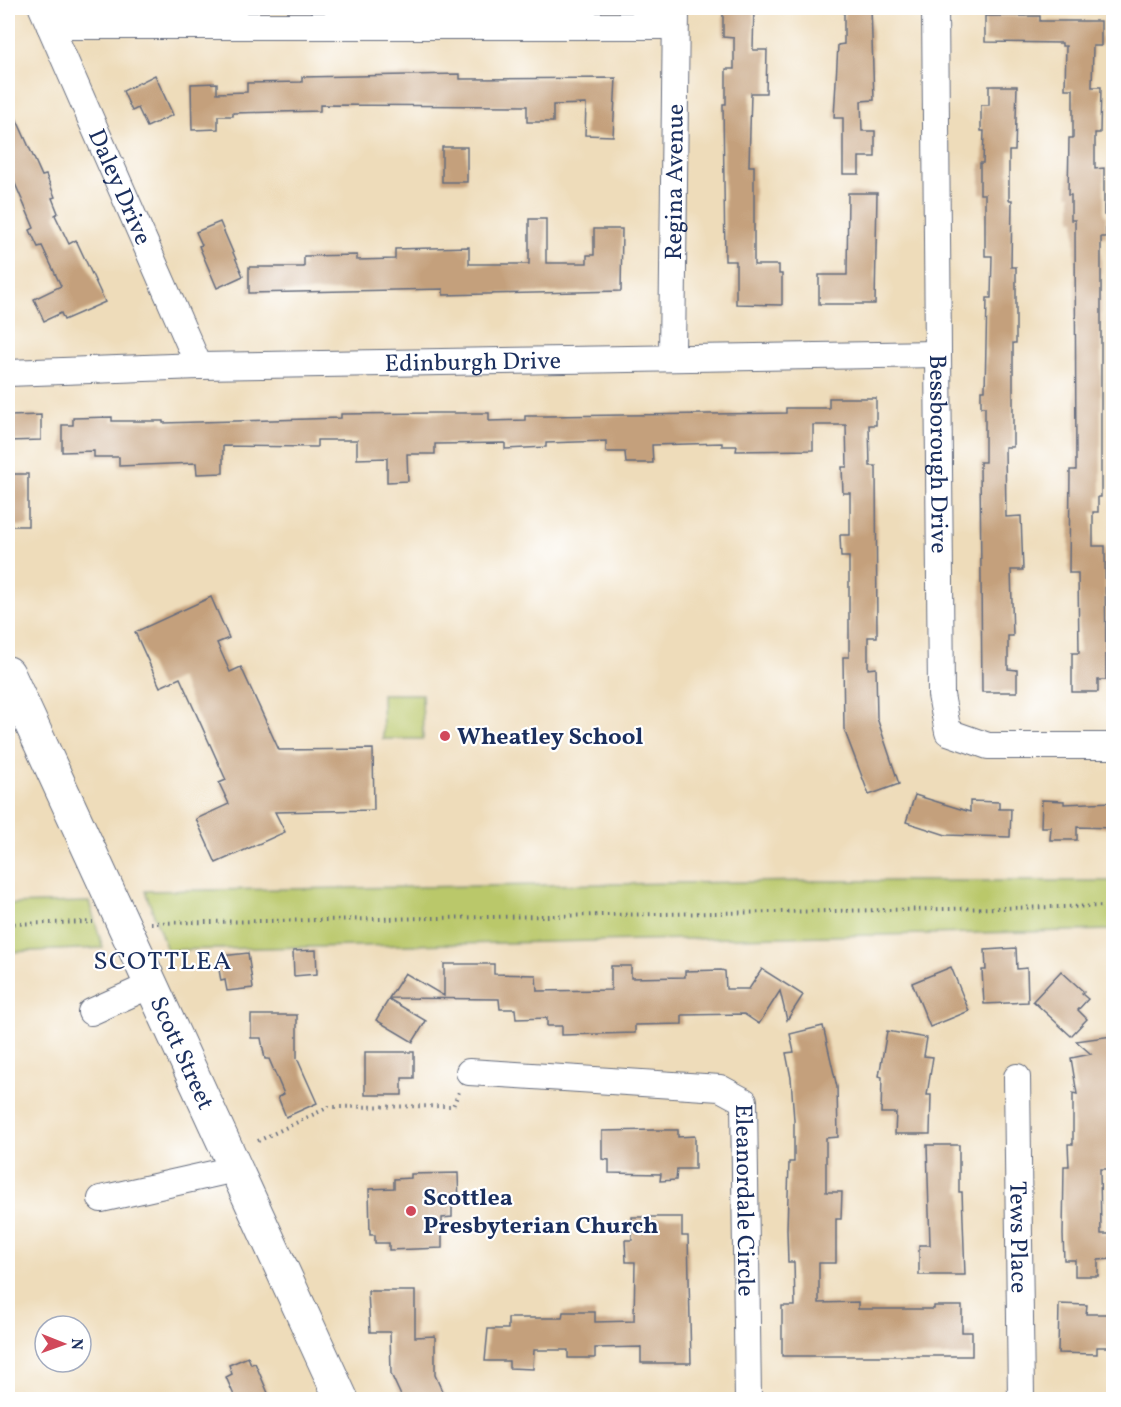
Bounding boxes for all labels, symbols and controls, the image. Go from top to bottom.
street label: Regina Avenue [658,104,694,260]
street label: Daley Drive [78,124,159,251]
street label: Edinburgh Drive [384,345,561,382]
street label: Bessborough Drive [919,354,955,554]
place label: Wheatley School [457,721,644,755]
marker: Wheatley School [438,729,452,743]
district label: SCOTTLEA [93,944,233,980]
street label: Scott Street [140,992,221,1116]
street label: Eleanordale Circle [725,1104,762,1297]
street label: Tews Place [999,1181,1035,1293]
place label: Scottlea Presbyterian Church [423,1182,659,1244]
marker: Scottlea Presbyterian Church [404,1204,418,1218]
north arrow [33,1314,93,1374]
text: N [65,1338,87,1351]

